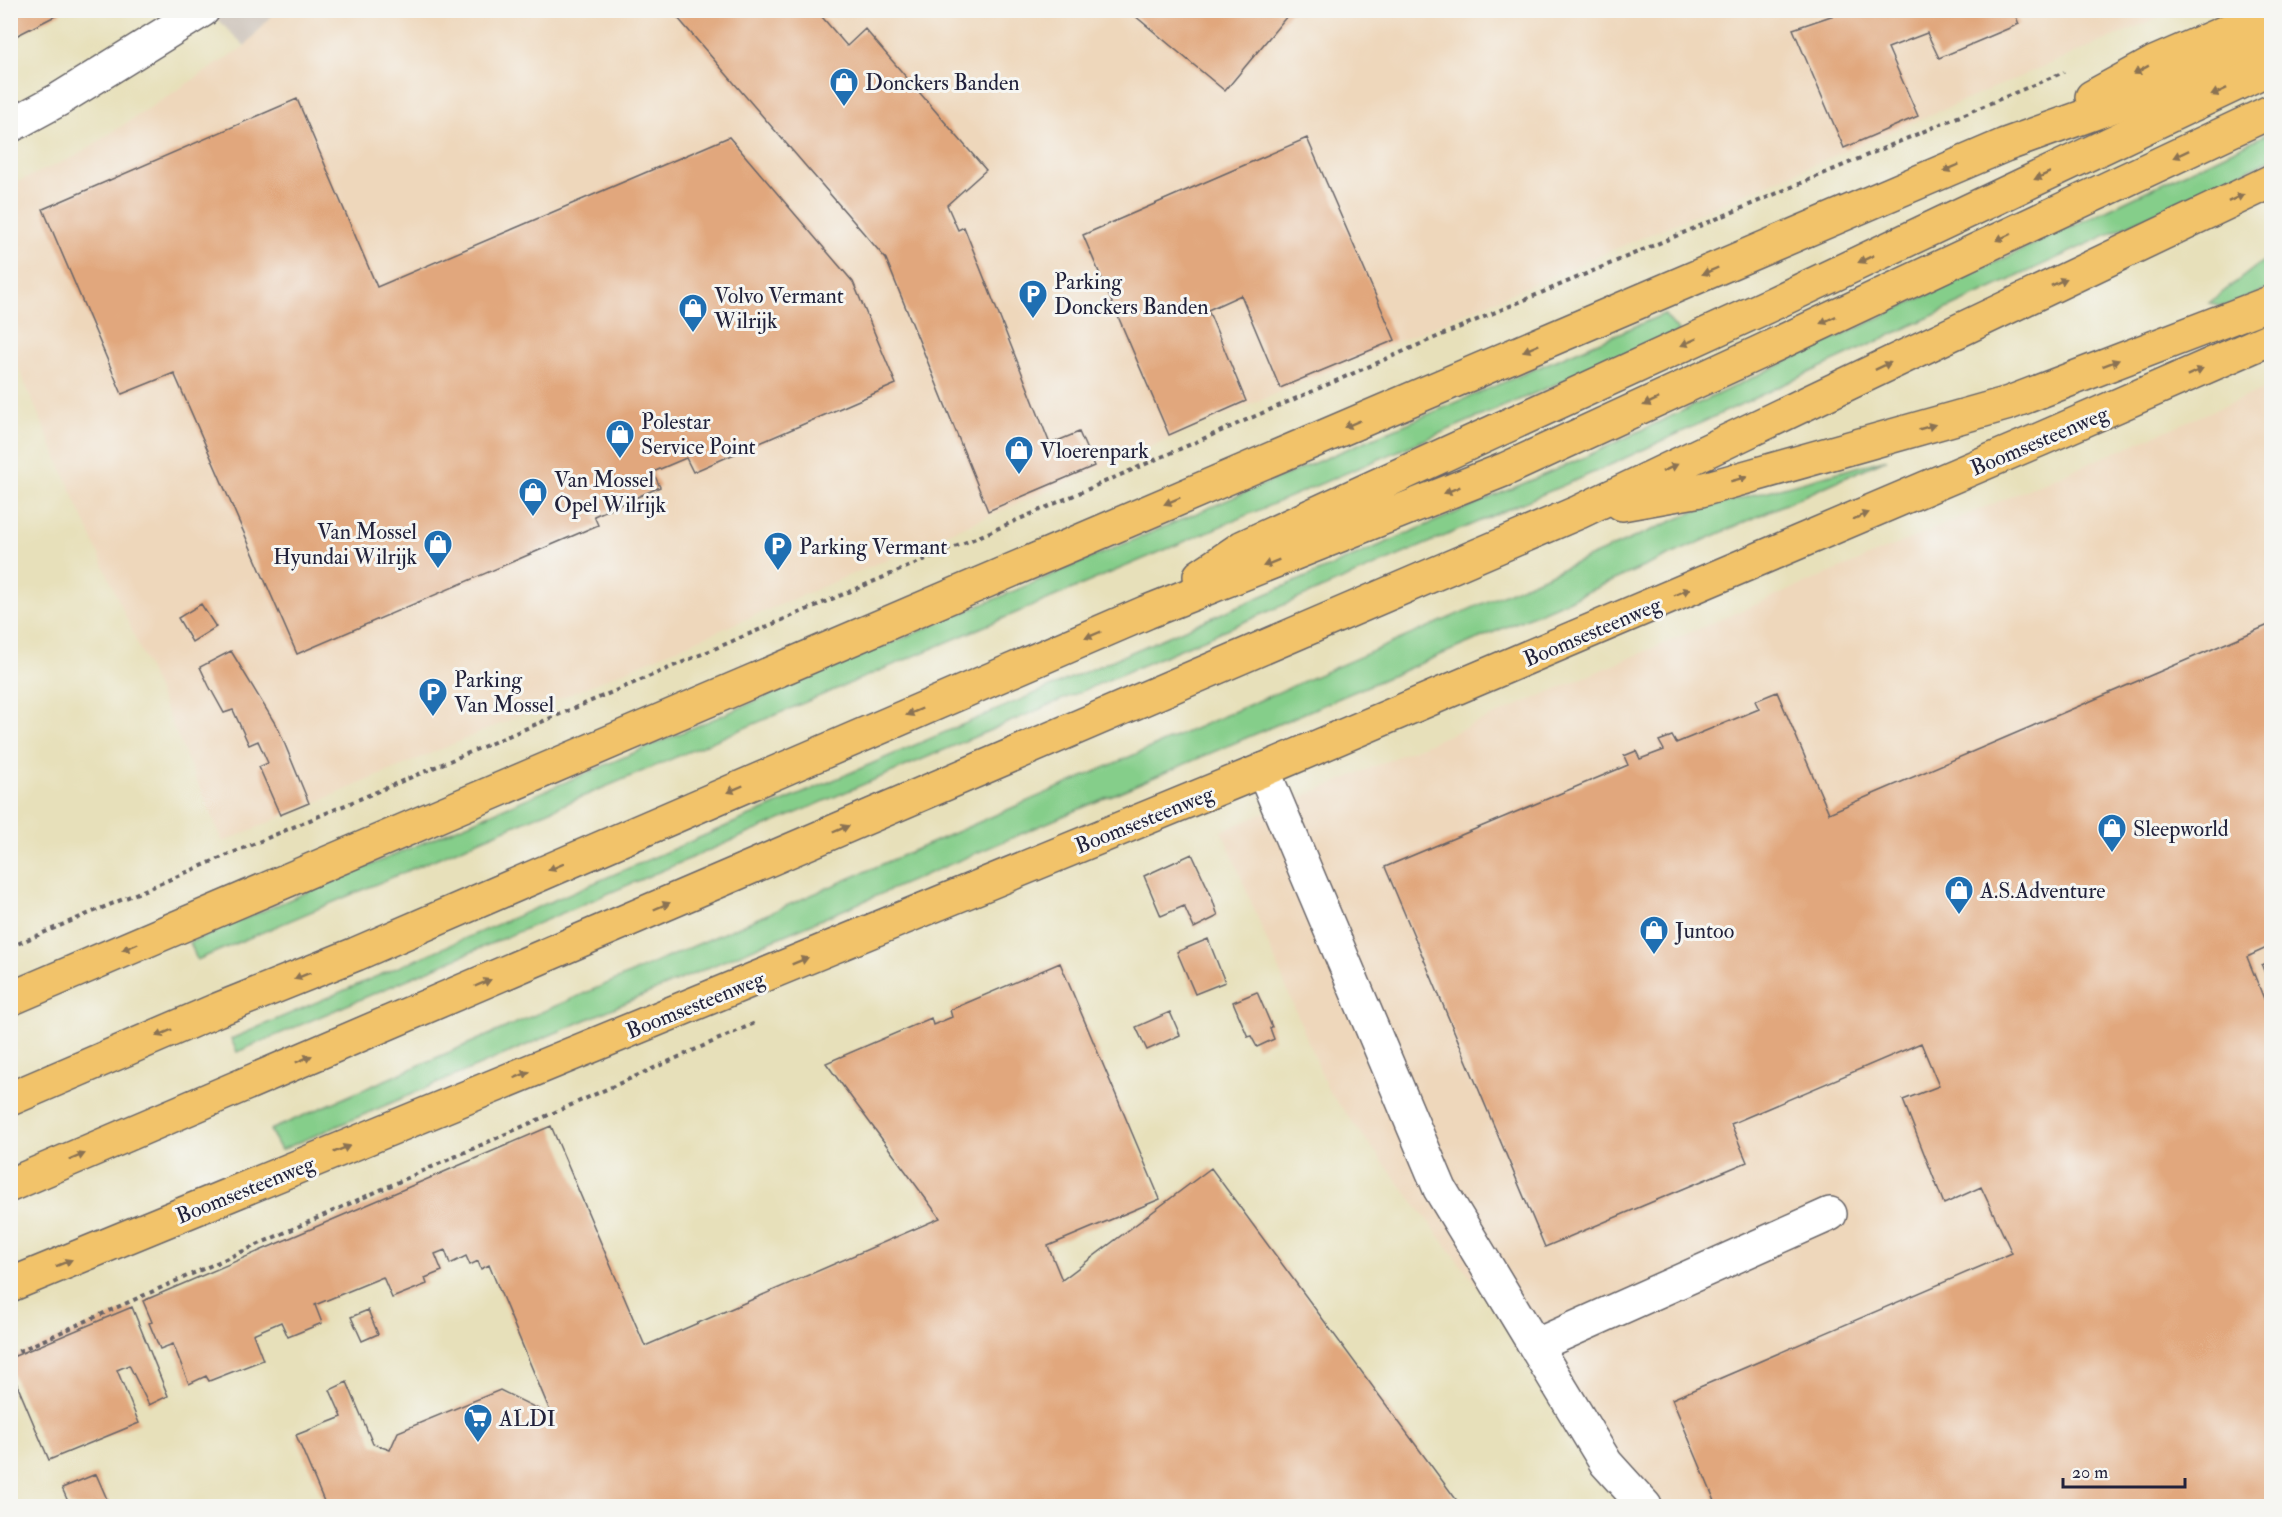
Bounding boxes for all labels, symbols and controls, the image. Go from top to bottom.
one-way arrow [2132,65,2149,75]
shop icon: Donckers Banden [828,66,860,108]
place label: Donckers Banden [865,69,1020,97]
one-way arrow [2210,88,2227,97]
one-way arrow [2172,149,2189,158]
one-way arrow [1942,164,1960,173]
one-way arrow [2034,171,2051,180]
one-way arrow [2227,194,2244,203]
one-way arrow [1996,233,2013,242]
one-way arrow [1858,255,1875,264]
one-way arrow [1701,266,1719,276]
place label: Parking Donckers Banden [1054,268,1209,321]
parking icon: Parking Donckers Banden [1017,278,1049,320]
one-way arrow [2051,278,2068,287]
place label: Volvo Vermant Wilrijk [713,282,844,335]
shop icon: Volvo Vermant Wilrijk [677,292,709,334]
one-way arrow [1820,316,1837,325]
one-way arrow [1681,337,1698,346]
one-way arrow [1522,343,1540,353]
one-way arrow [2102,358,2120,367]
one-way arrow [1875,361,1892,370]
one-way arrow [2186,367,2204,377]
one-way arrow [1643,398,1660,407]
street label: Boomsesteenweg [1966,399,2114,483]
place label: Polestar Service Point [641,408,756,461]
shop icon: Polestar Service Point [604,418,636,460]
one-way arrow [1342,419,1360,429]
one-way arrow [1918,422,1936,431]
shop icon: Vloerenpark [1003,434,1035,476]
place label: Vloerenpark [1040,437,1149,466]
one-way arrow [1661,464,1678,473]
place label: Van Mossel Opel Wilrijk [554,466,666,520]
one-way arrow [1730,474,1748,483]
shop icon: Van Mossel Opel Wilrijk [517,476,549,518]
one-way arrow [1442,485,1460,495]
one-way arrow [1163,496,1181,506]
one-way arrow [1853,511,1871,521]
place label: Van Mossel Hyundai Wilrijk [273,518,417,571]
shop icon: Van Mossel Hyundai Wilrijk [422,528,454,570]
parking icon: Parking Vermant [762,530,794,572]
place label: Parking Vermant [799,533,947,561]
one-way arrow [1261,558,1279,568]
one-way arrow [1673,587,1691,596]
street label: Boomsesteenweg [1519,590,1667,674]
one-way arrow [1084,630,1102,640]
place label: Parking Van Mossel [454,666,554,719]
parking icon: Parking Van Mossel [417,676,449,718]
one-way arrow [905,708,923,717]
street label: Boomsesteenweg [1071,779,1219,860]
one-way arrow [726,785,744,794]
shop icon: Sleepworld [2096,812,2128,854]
place label: Sleepworld [2133,815,2229,844]
one-way arrow [833,824,851,834]
one-way arrow [547,862,565,872]
shop icon: A.S.Adventure [1943,874,1975,916]
place label: A.S.Adventure [1979,877,2106,905]
one-way arrow [653,900,671,910]
shop icon: Juntoo [1638,914,1670,956]
place label: Juntoo [1674,917,1734,945]
one-way arrow [120,942,138,952]
one-way arrow [791,956,809,966]
street label: Boomsesteenweg [622,964,770,1045]
one-way arrow [293,972,311,981]
one-way arrow [474,977,492,987]
one-way arrow [154,1028,172,1038]
one-way arrow [295,1055,312,1064]
one-way arrow [514,1070,532,1080]
one-way arrow [333,1144,351,1153]
street label: Boomsesteenweg [172,1149,320,1230]
one-way arrow [69,1152,86,1161]
one-way arrow [56,1258,74,1268]
supermarket icon: ALDI [462,1402,494,1444]
place label: ALDI [498,1405,556,1433]
scale bar [2063,1451,2184,1489]
text: 20 m [2072,1461,2108,1484]

